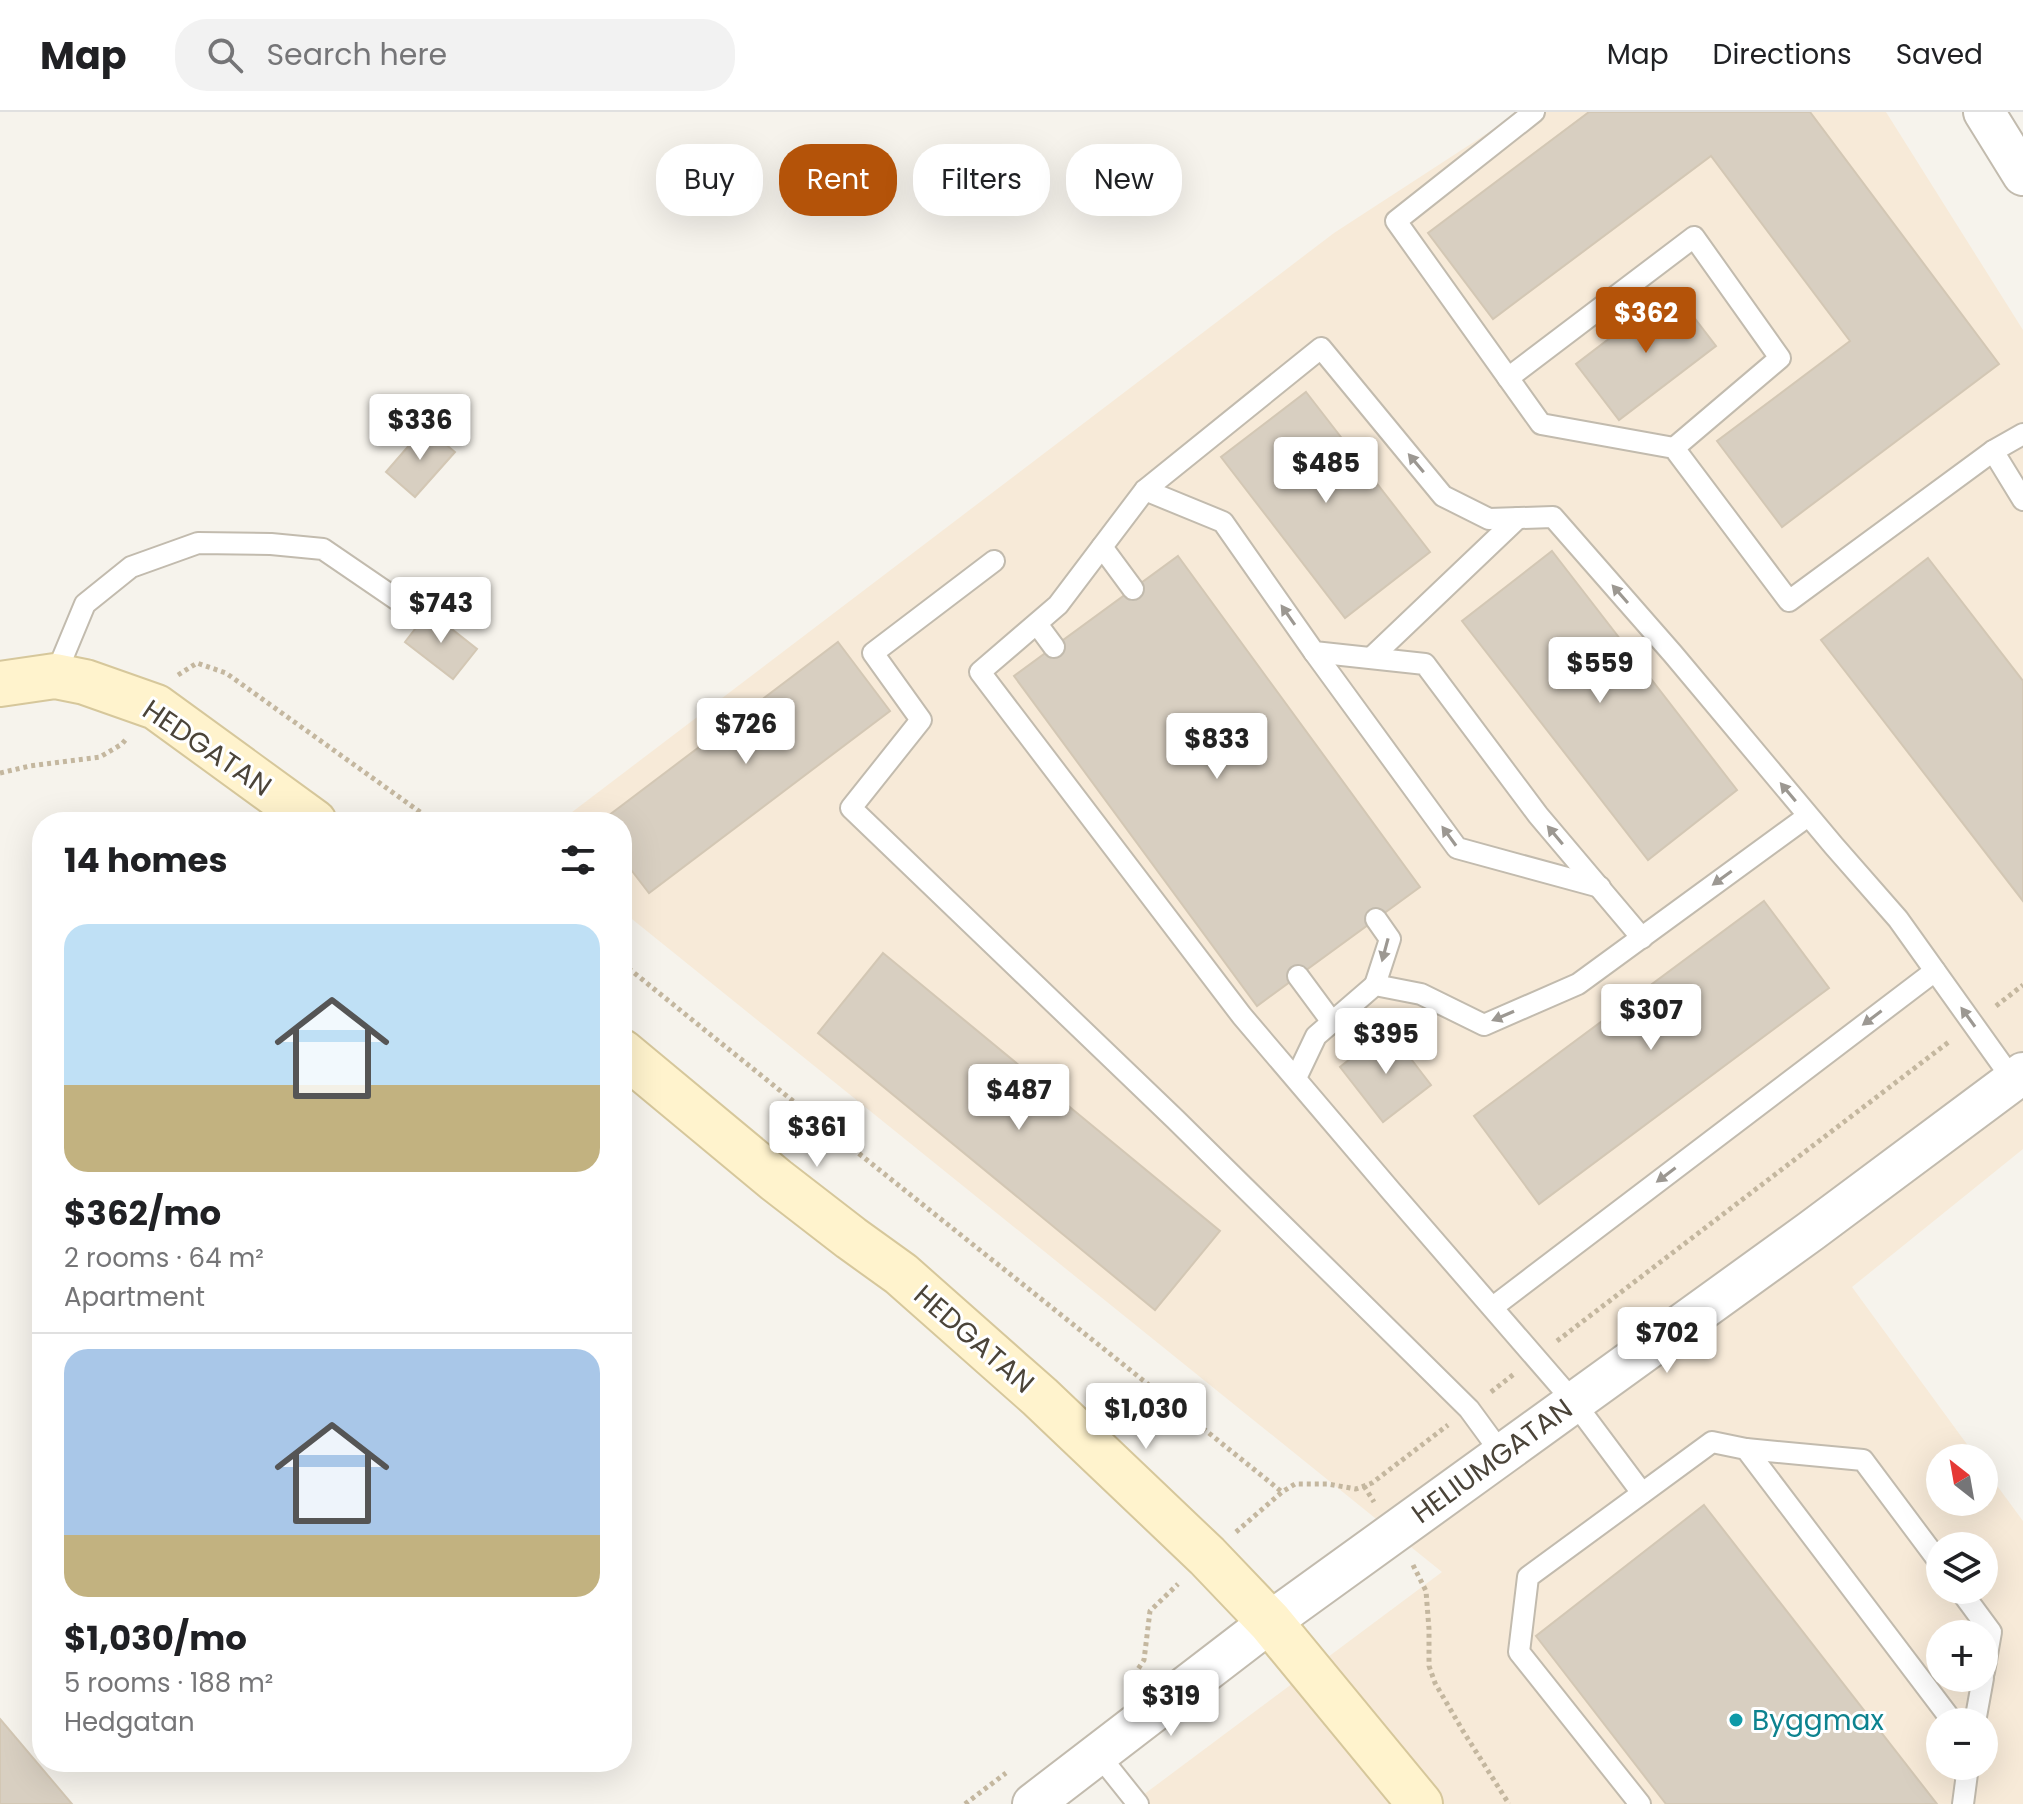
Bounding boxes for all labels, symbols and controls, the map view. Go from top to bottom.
search box [175,19,735,91]
text: Map [40,29,127,82]
icon: search [203,33,247,77]
text: Search here [267,33,447,76]
text: Map [1607,35,1669,74]
text: Directions [1713,35,1852,74]
text: Saved [1896,35,1983,74]
chip: Buy [656,144,763,216]
chip: Rent [779,144,897,216]
chip: Filters [913,144,1050,216]
chip: New [1066,144,1182,216]
pin: $362 [1599,287,1693,355]
text: $362 [1614,295,1678,331]
pin: $336 [373,394,467,462]
text: $336 [387,402,453,438]
pin: $485 [1279,437,1373,505]
text: $485 [1292,445,1360,481]
one-way arrow [1408,453,1425,473]
pin: $743 [394,577,488,645]
one-way arrow [1612,584,1629,604]
text: $743 [409,585,473,621]
one-way arrow [1280,604,1296,626]
pin: $559 [1553,637,1647,705]
text: $559 [1567,645,1633,681]
street label: HEDGATAN [135,690,279,806]
pin: $726 [699,698,793,766]
text: $726 [715,706,777,742]
pin: $833 [1170,713,1264,781]
text: $833 [1184,721,1250,757]
one-way arrow [1780,783,1797,803]
one-way arrow [1441,825,1457,847]
one-way arrow [1547,826,1564,846]
text: 14 homes [64,836,228,884]
icon: filters [556,838,600,882]
one-way arrow [1712,870,1732,886]
one-way arrow [1379,938,1391,963]
icon: home [260,976,404,1120]
pin: $307 [1604,984,1698,1052]
text: $307 [1619,992,1683,1028]
one-way arrow [1961,1007,1976,1028]
pin: $395 [1339,1008,1433,1076]
one-way arrow [1862,1009,1883,1025]
one-way arrow [1491,1010,1515,1023]
text: $395 [1353,1016,1419,1052]
pin: $487 [972,1064,1066,1132]
text: $487 [986,1072,1052,1108]
pin: $361 [770,1101,864,1169]
text: $361 [787,1109,847,1145]
one-way arrow [1656,1167,1676,1183]
text: $362/mo [64,1189,221,1237]
text: 2 rooms · 64 m² [64,1240,264,1276]
street label: HEDGATAN [905,1276,1043,1402]
text: Apartment [64,1279,205,1315]
pin: $702 [1620,1307,1714,1375]
text: $702 [1636,1315,1698,1351]
pin: $1,030 [1081,1383,1211,1451]
street label: HELIUMGATAN [1404,1389,1580,1533]
text: $1,030 [1104,1391,1188,1427]
icon: home [260,1401,404,1545]
north arrow [1926,1444,1998,1516]
map controls [1926,1444,1998,1780]
button: layers [1926,1532,1998,1604]
text: $1,030/mo [64,1614,247,1662]
button: + [1926,1620,1998,1692]
text: 5 rooms · 188 m² [64,1665,273,1701]
pin: $319 [1124,1670,1218,1738]
text: $319 [1142,1678,1200,1714]
place label: Byggmax [1752,1701,1885,1740]
text: Hedgatan [64,1704,195,1740]
button: − [1926,1708,1998,1780]
marker: Byggmax [1727,1711,1745,1729]

